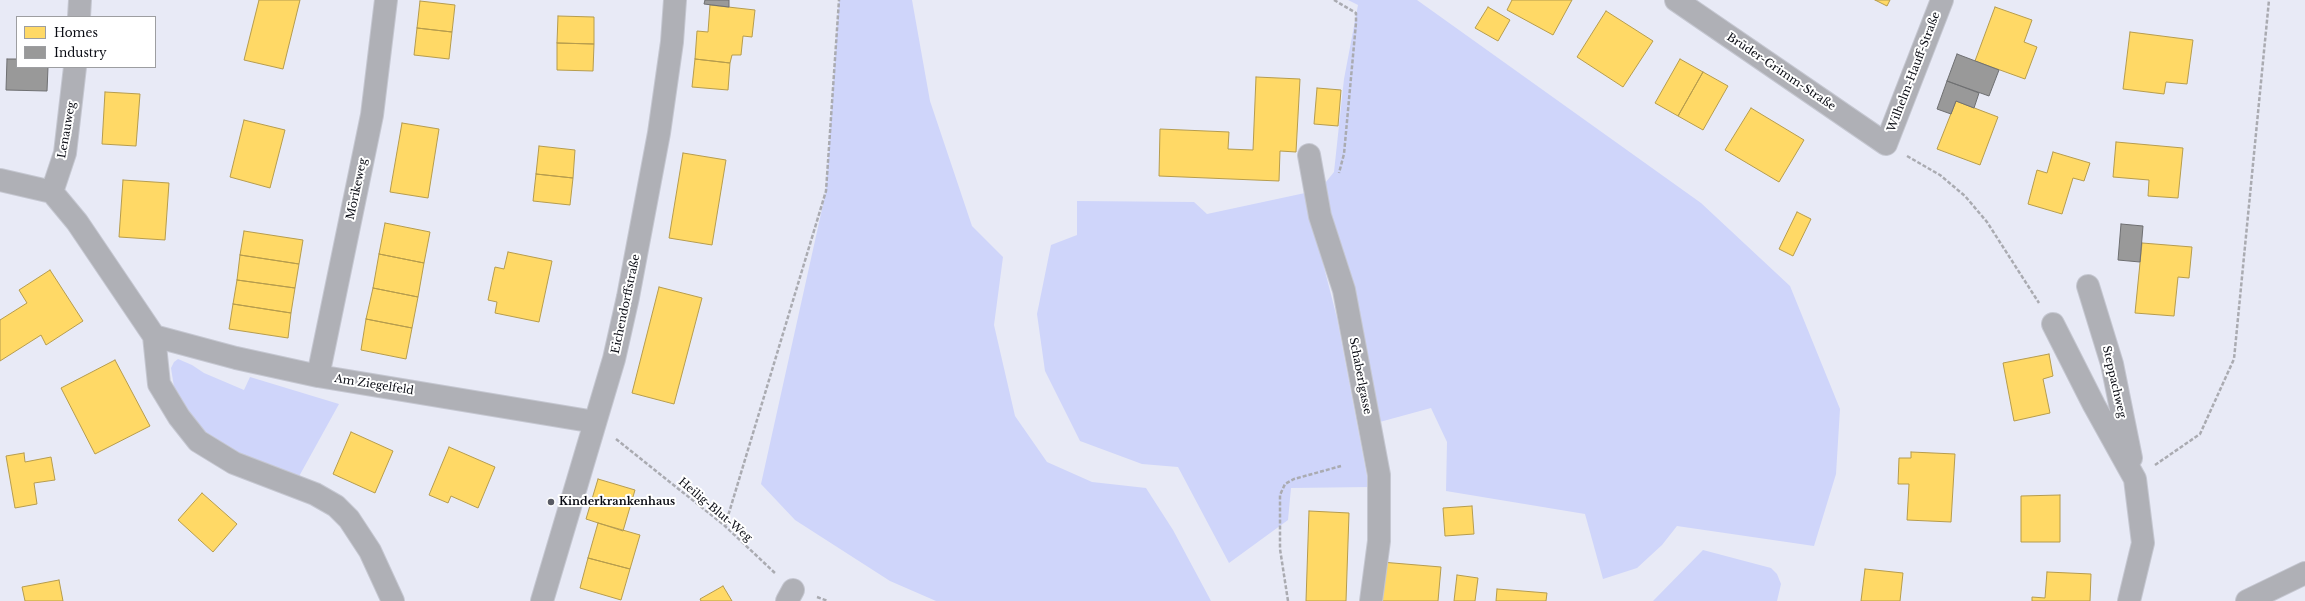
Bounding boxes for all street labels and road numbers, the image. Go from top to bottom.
street label: Wilhelm-Hauff-Straße [1885,10,1943,134]
street label: Brüder-Grimm-Straße [1724,31,1838,113]
street label: Lenauweg [56,101,78,159]
street label: Mörikeweg [344,157,370,221]
street label: Eichendorffstraße [609,253,643,355]
street label: Schaberlgasse [1346,336,1374,416]
street label: Steppachweg [2099,345,2129,419]
street label: Am Ziegelfeld [333,372,415,398]
street label: Heilig-Blut-Weg [676,475,754,545]

